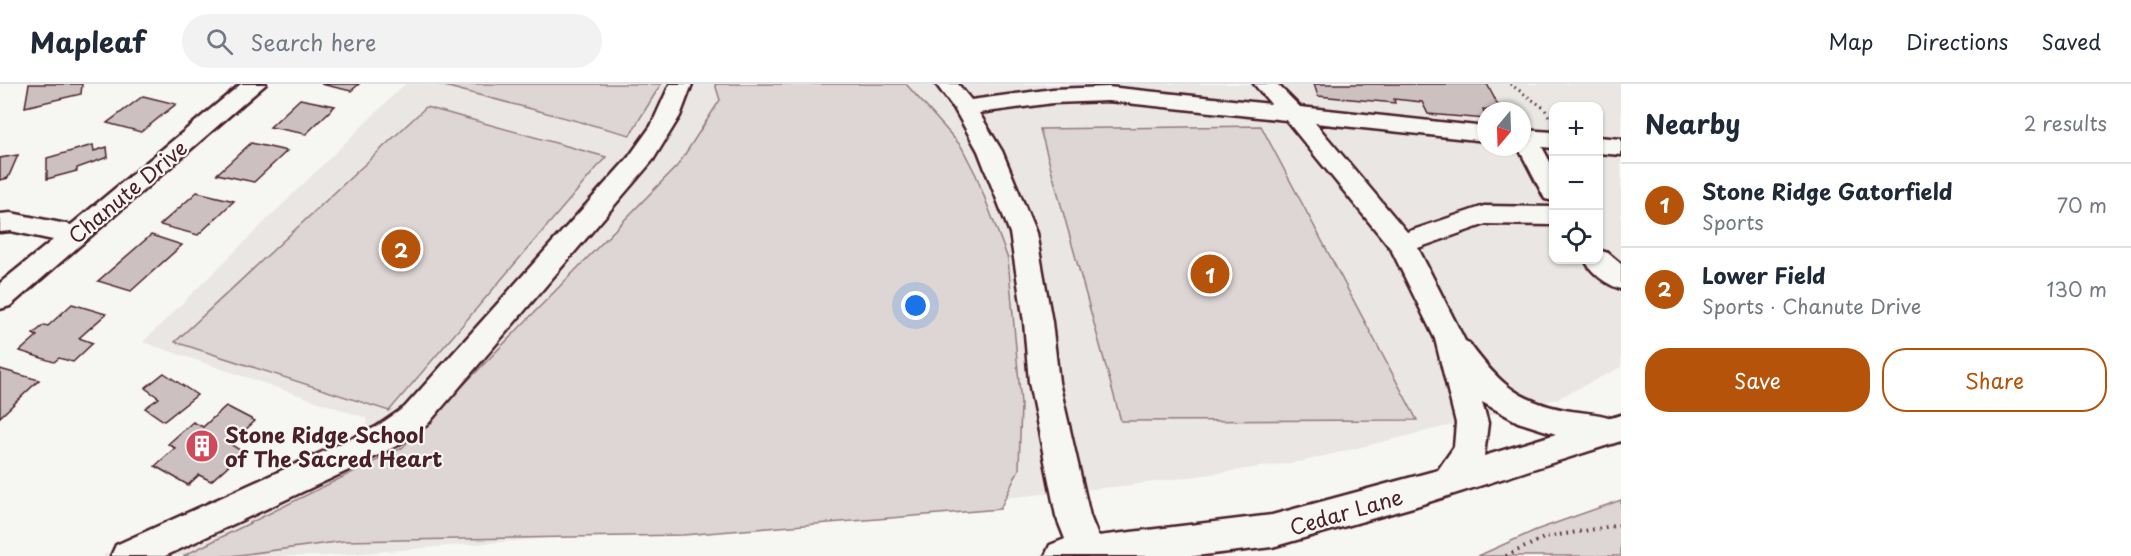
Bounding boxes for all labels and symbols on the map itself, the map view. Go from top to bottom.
north arrow [1477,102,1531,156]
street label: Chanute Drive [60,131,194,251]
pin: 2 [382,226,420,272]
pin: 1 [1190,252,1230,297]
your location [901,291,930,320]
place label: Stone Ridge School of The Sacred Heart [225,418,442,474]
building icon: Stone Ridge School of The Sacred Heart [184,428,220,464]
street label: Cedar Lane [1286,480,1406,542]

